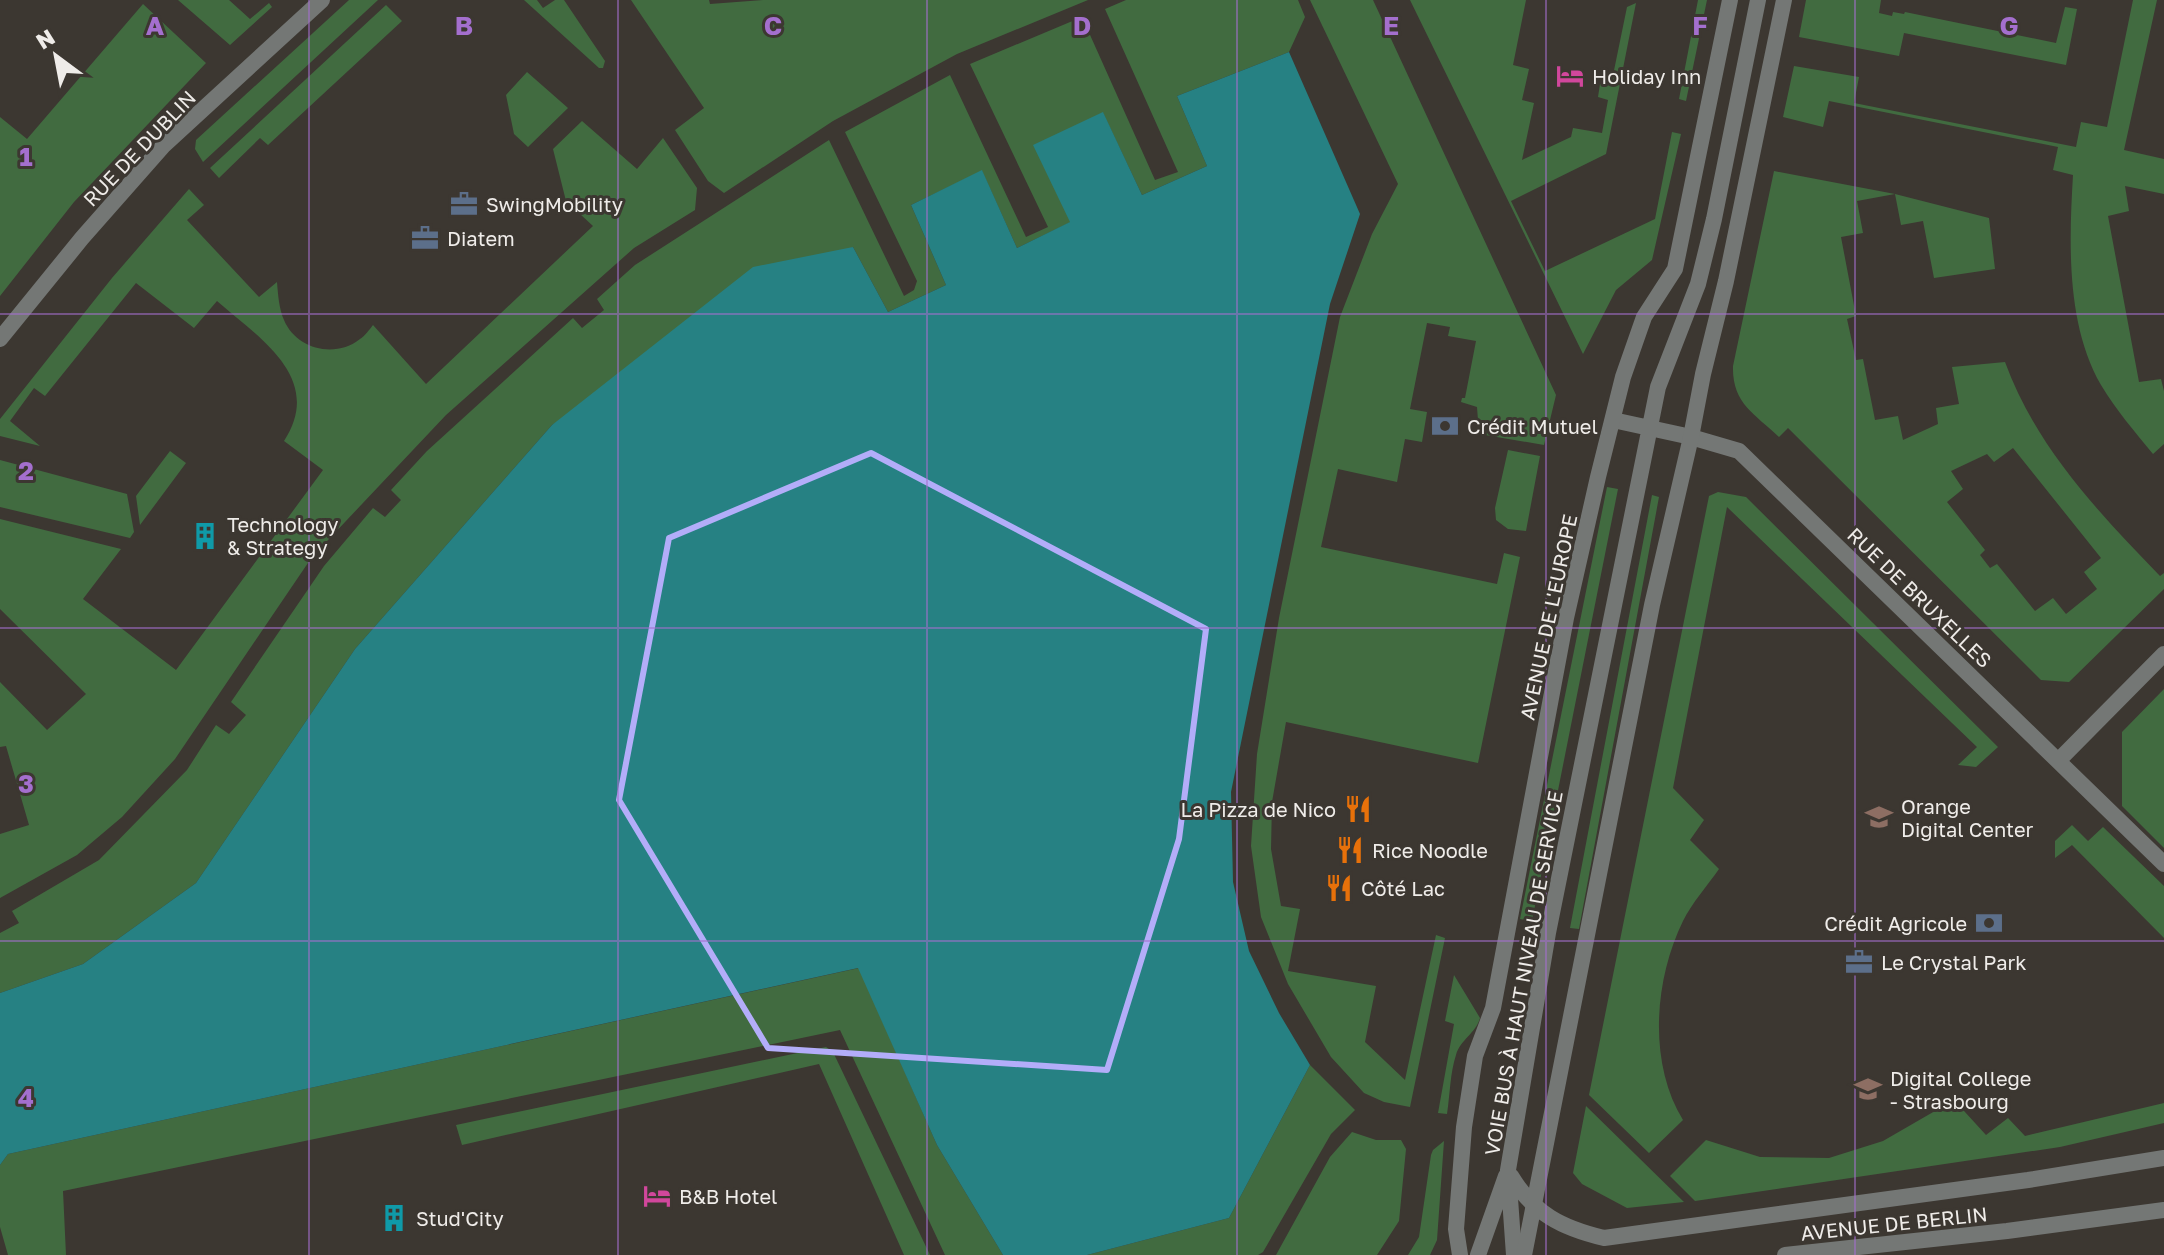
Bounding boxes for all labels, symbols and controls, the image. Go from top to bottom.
text: A [146,10,165,41]
text: B [455,10,473,41]
text: C [764,10,782,41]
text: D [1073,10,1091,41]
text: E [1383,10,1399,41]
text: F [1692,10,1708,41]
text: G [1999,10,2019,41]
north arrow [16,16,96,96]
text: N [31,23,59,54]
hotel icon: Holiday Inn [1555,61,1585,91]
place label: Holiday Inn [1592,64,1701,88]
street label: RUE DE DUBLIN [78,85,200,211]
text: 1 [19,141,33,172]
office icon: SwingMobility [449,189,479,219]
place label: SwingMobility [486,192,623,216]
office icon: Diatem [410,223,440,253]
place label: Diatem [447,226,515,250]
bank icon: Crédit Mutuel [1430,411,1460,441]
place label: Crédit Mutuel [1467,414,1598,438]
text: 2 [18,455,34,486]
place label: Technology & Strategy [227,512,338,559]
street label: AVENUE DE L'EUROPE [1514,512,1582,722]
building icon: Technology & Strategy [190,521,220,551]
street label: RUE DE BRUXELLES [1843,522,1997,672]
text: 3 [18,768,34,799]
street label: VOIE BUS À HAUT NIVEAU DE SERVICE [1479,789,1567,1157]
restaurant icon: La Pizza de Nico [1343,794,1373,824]
place label: Orange Digital Center [1901,794,2034,841]
place label: La Pizza de Nico [1180,797,1336,821]
school or university icon: Orange Digital Center [1864,802,1894,832]
restaurant icon: Rice Noodle [1335,835,1365,865]
place label: Rice Noodle [1372,838,1488,862]
restaurant icon: Côté Lac [1324,873,1354,903]
place label: Côté Lac [1361,876,1445,900]
bank icon: Crédit Agricole [1974,908,2004,938]
place label: Crédit Agricole [1824,911,1967,935]
office icon: Le Crystal Park [1844,947,1874,977]
place label: Le Crystal Park [1881,950,2027,974]
place label: Digital College - Strasbourg [1890,1066,2031,1113]
school or university icon: Digital College - Strasbourg [1853,1074,1883,1104]
text: 4 [18,1082,34,1113]
hotel icon: B&B Hotel [642,1181,672,1211]
place label: B&B Hotel [679,1184,777,1208]
street label: AVENUE DE BERLIN [1800,1201,1988,1245]
building icon: Stud'City [379,1203,409,1233]
place label: Stud'City [416,1206,504,1230]

